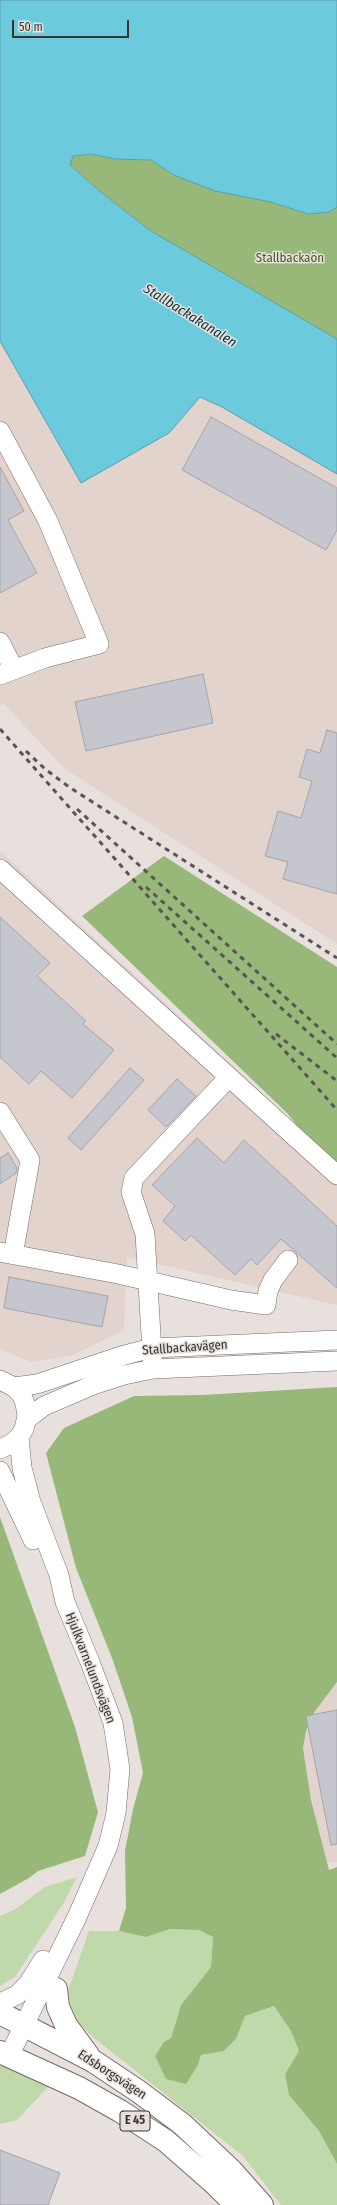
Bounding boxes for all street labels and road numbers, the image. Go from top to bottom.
street label: Stallbackavägen [142,1337,228,1359]
street label: Hjulkvarnelundsvägen [62,1610,118,1726]
street label: Edsborgsvägen [75,2047,149,2103]
road number: E 45 [120,2111,150,2131]

